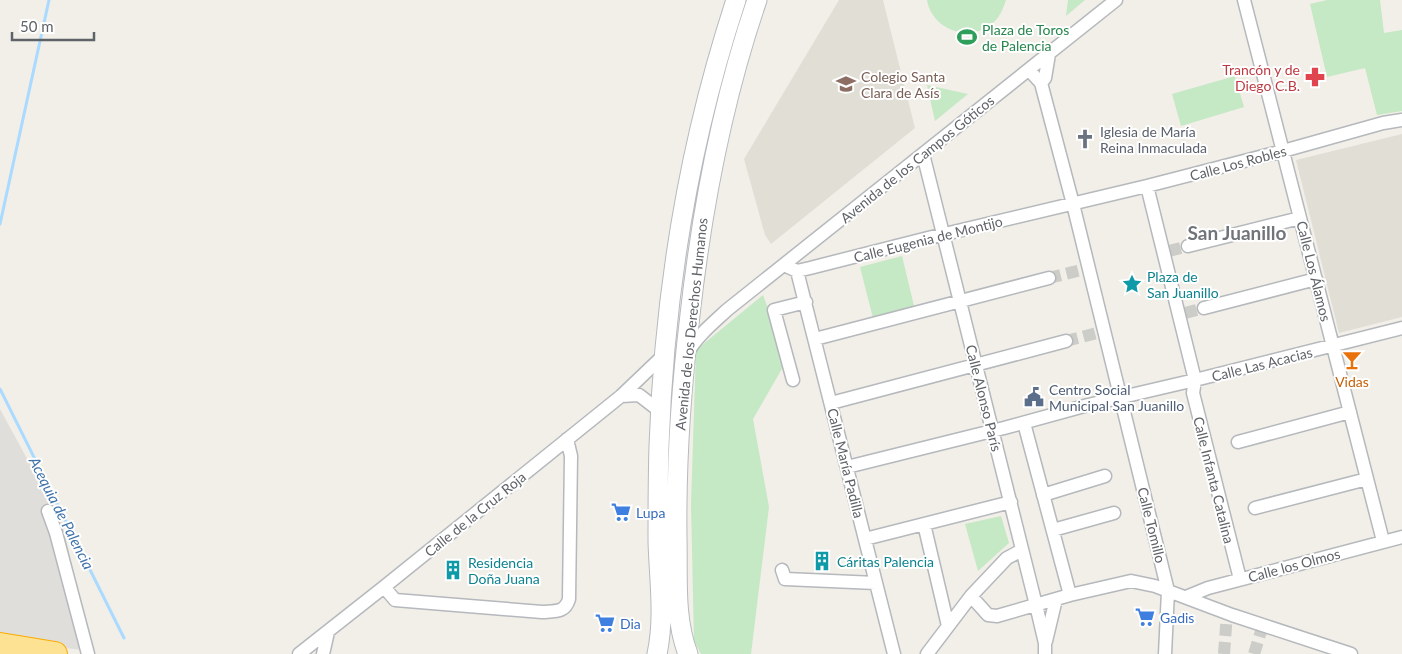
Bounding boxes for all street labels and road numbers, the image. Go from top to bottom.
street label: Avenida de los Campos Góticos [837,92,997,226]
street label: Calle Los Robles [1188,142,1288,184]
street label: Calle Eugenia de Montijo [852,212,1004,266]
street label: Avenida de los Derechos Humanos [671,217,711,431]
street label: Calle Los Álamos [1293,219,1335,323]
street label: Calle Alonso París [963,343,1005,453]
street label: Calle Las Acacias [1210,343,1314,385]
street label: Calle María Padilla [824,406,868,520]
street label: Calle Infanta Catalina [1190,415,1238,545]
street label: Calle de la Cruz Roja [421,468,529,560]
street label: Calle Tomillo [1134,485,1170,565]
street label: Calle los Olmos [1246,545,1342,585]

